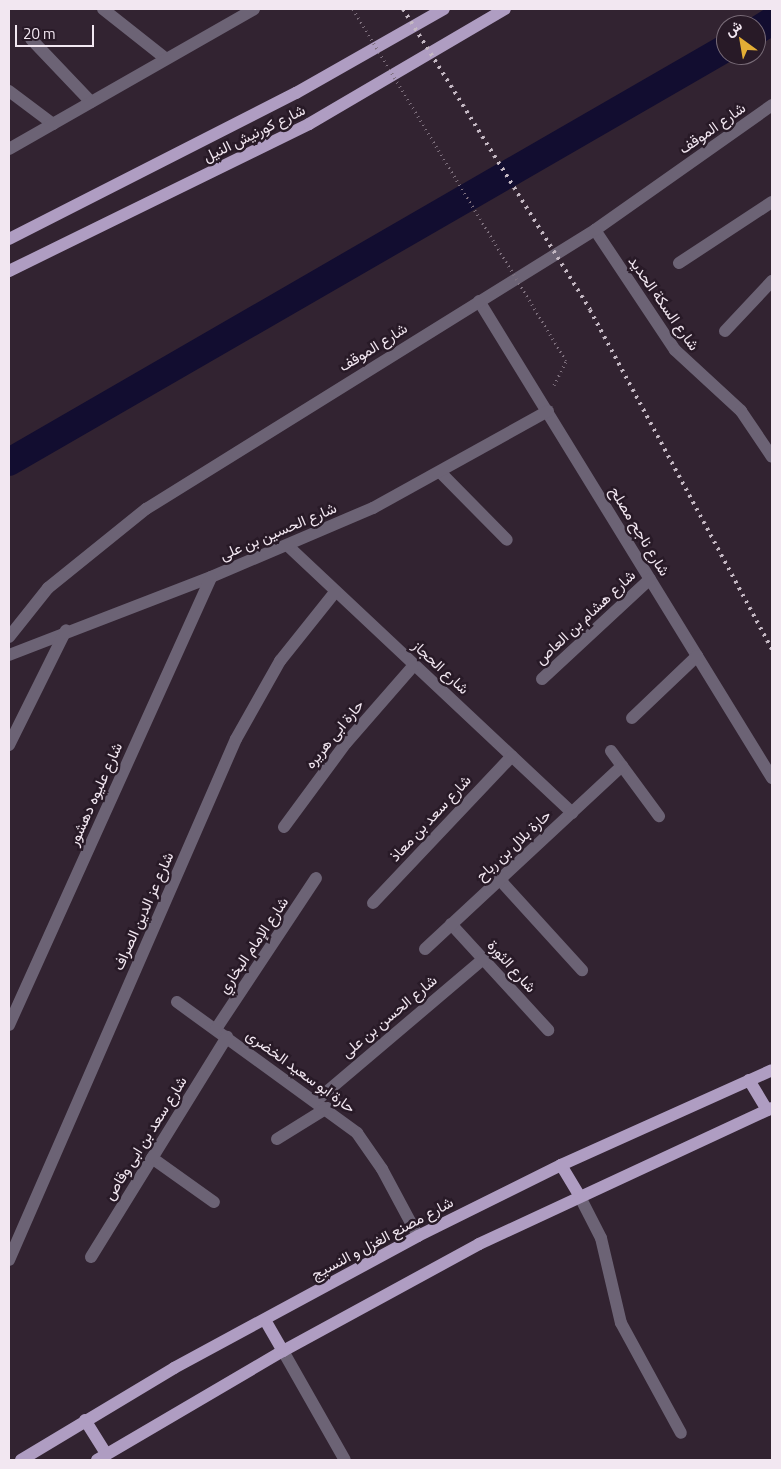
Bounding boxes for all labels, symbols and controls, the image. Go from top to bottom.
text: ش [721,14,746,41]
scale bar [18,15,96,47]
north arrow [716,15,766,65]
text: 20 m [23,22,56,45]
street label: شارع الموقف [675,98,749,158]
street label: شارع كورنيش النيل [200,101,308,165]
street label: شارع السكة الحديد [625,252,703,354]
street label: شارع الموقف [335,319,411,375]
street label: شارع ناجح مصلح [606,483,674,579]
street label: شارع الحسين بن على [217,498,339,564]
street label: شارع هشام بن العاص [531,566,639,668]
street label: شارع الحجاز [409,636,473,698]
street label: حارة ابى هريره [301,696,367,772]
street label: شارع عليوه دهشور [64,739,126,849]
street label: شارع سعد بن معاذ [385,771,475,865]
street label: حارة بلال بن رباح [472,806,554,884]
street label: شارع عز الدين الصراف [109,849,177,973]
street label: شارع الإمام البخاري [214,893,292,997]
street label: شارع الثورة [484,936,540,996]
street label: شارع الحسن بن على [338,971,440,1061]
street label: حارة ابو سعيد الخضرى [243,1025,359,1117]
street label: شارع سعد بن ابى وقاص [100,1073,190,1203]
street label: شارع مصنع الغزل و النسيج [308,1193,456,1283]

